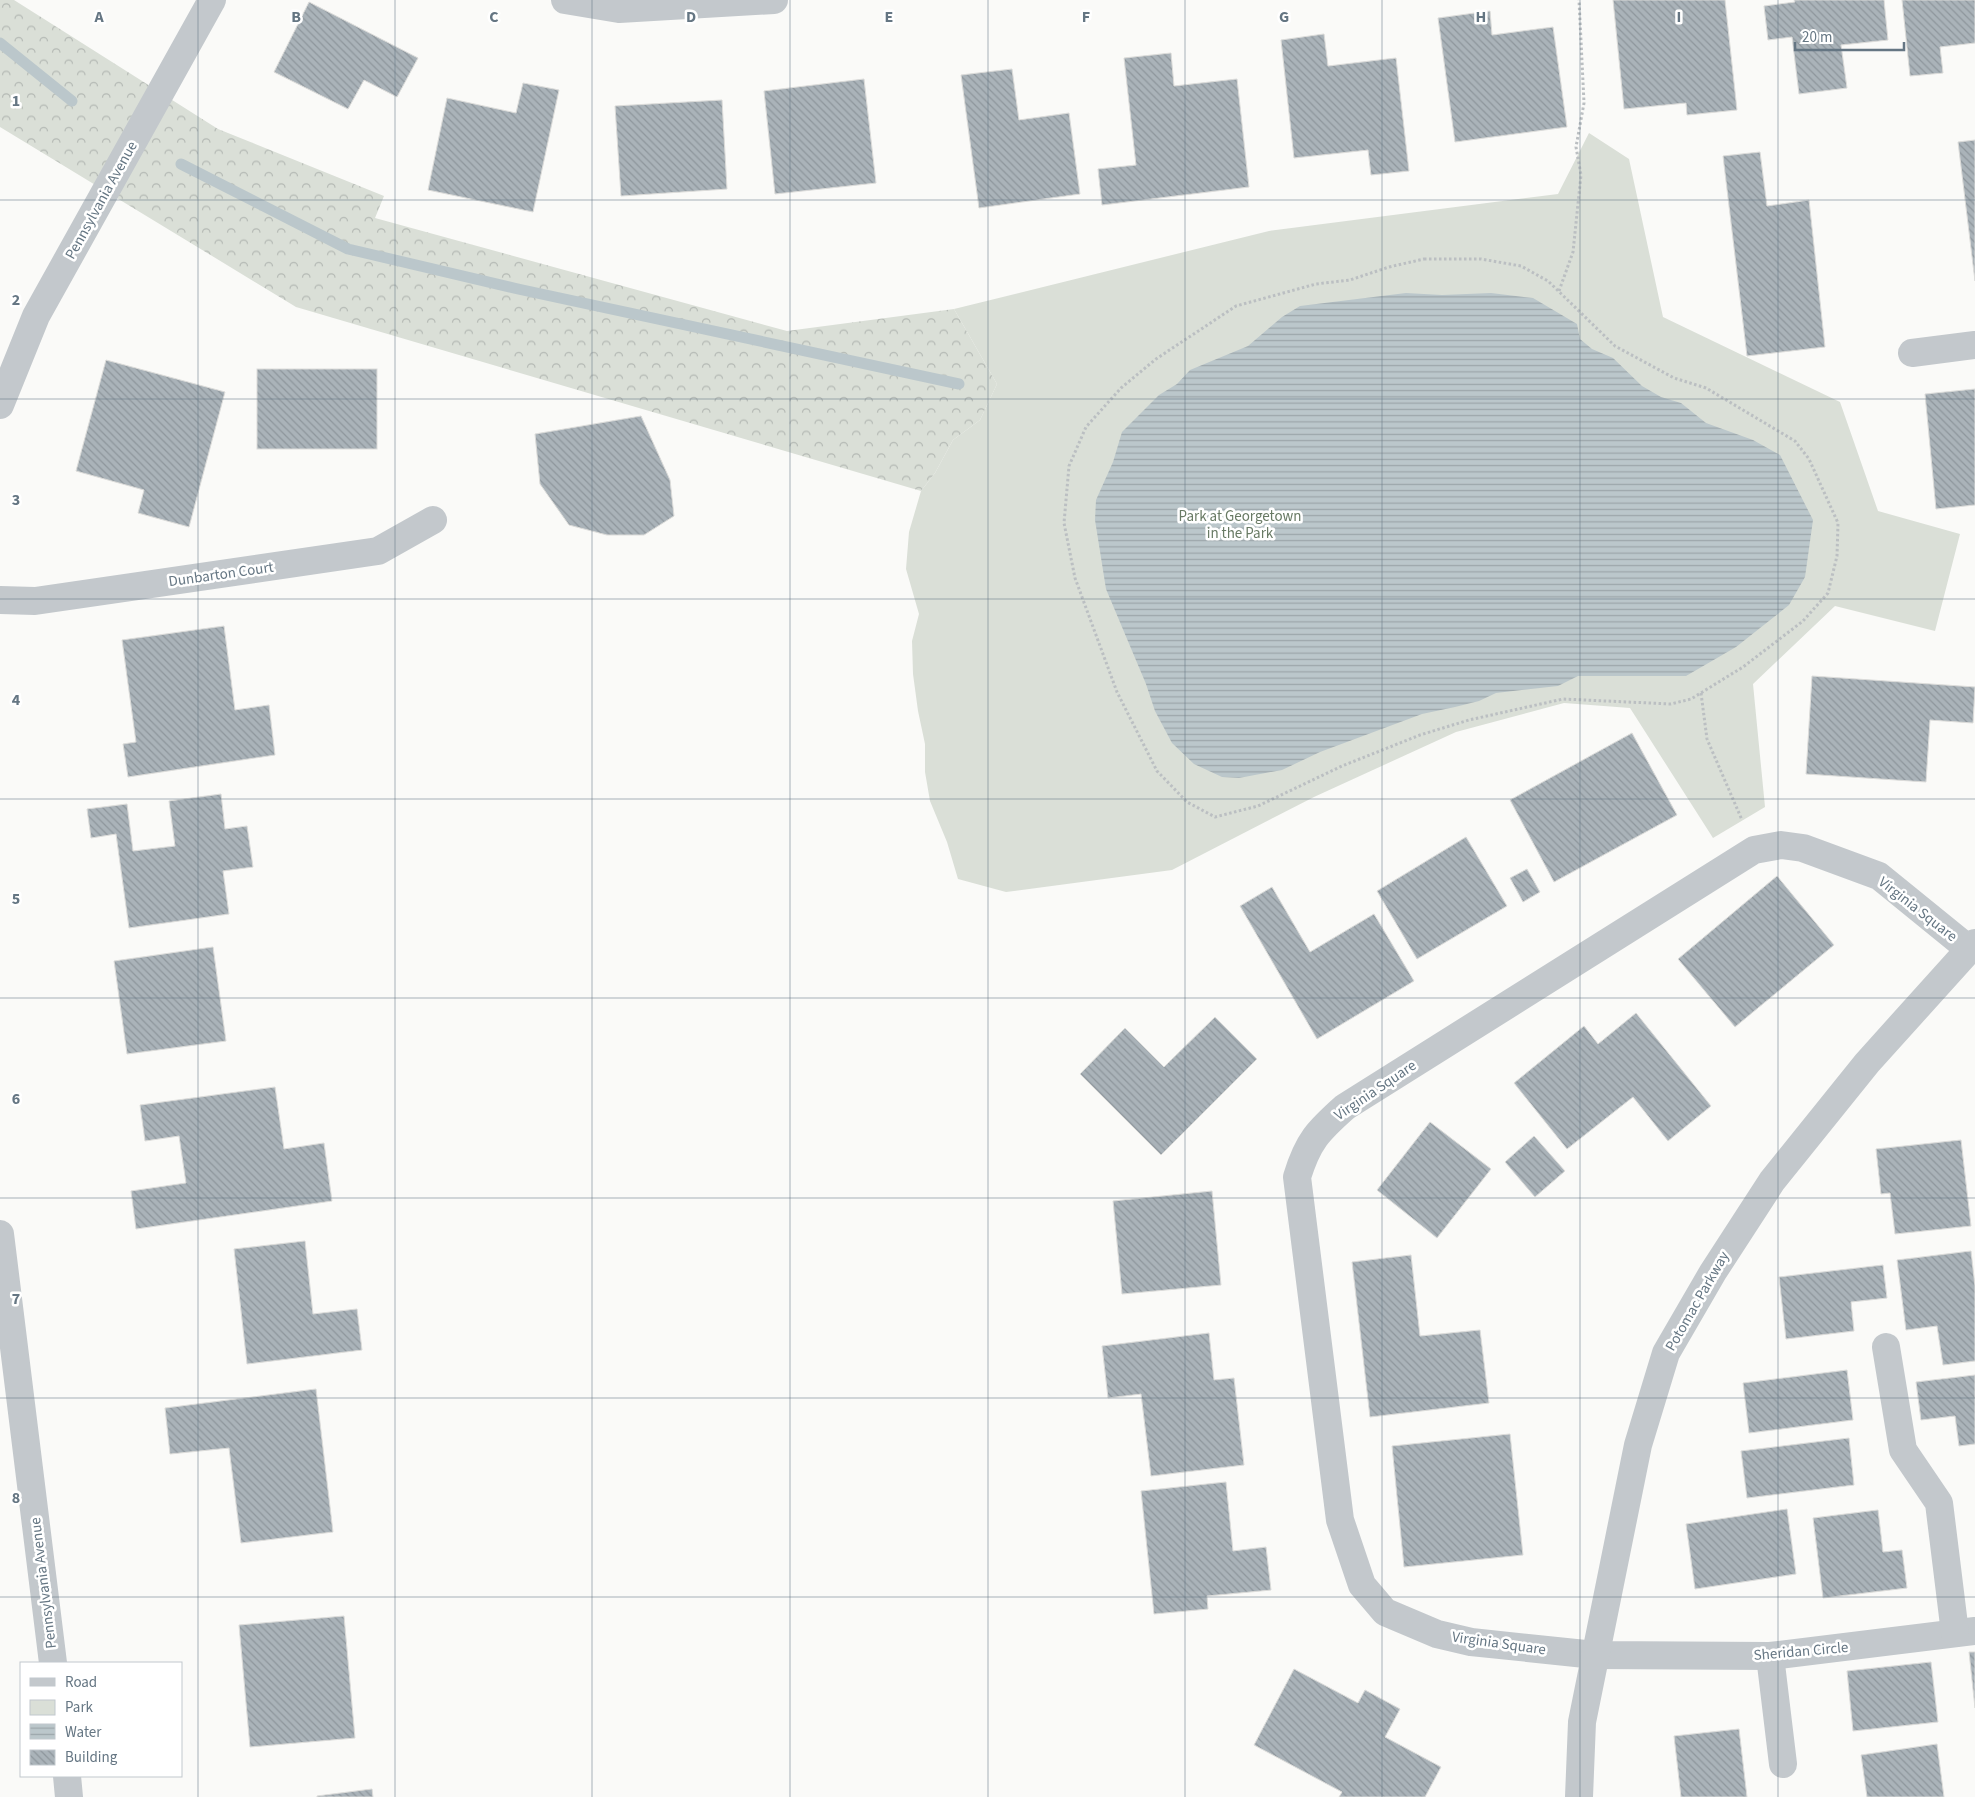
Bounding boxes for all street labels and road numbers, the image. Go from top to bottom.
street label: Pennsylvania Avenue [60,137,143,263]
street label: Dunbarton Court [167,557,275,592]
street label: Virginia Square [1874,872,1961,947]
street label: Virginia Square [1330,1055,1420,1126]
street label: Potomac Parkway [1660,1247,1735,1355]
street label: Pennsylvania Avenue [25,1516,62,1650]
street label: Virginia Square [1451,1627,1547,1660]
street label: Sheridan Circle [1753,1637,1849,1666]

